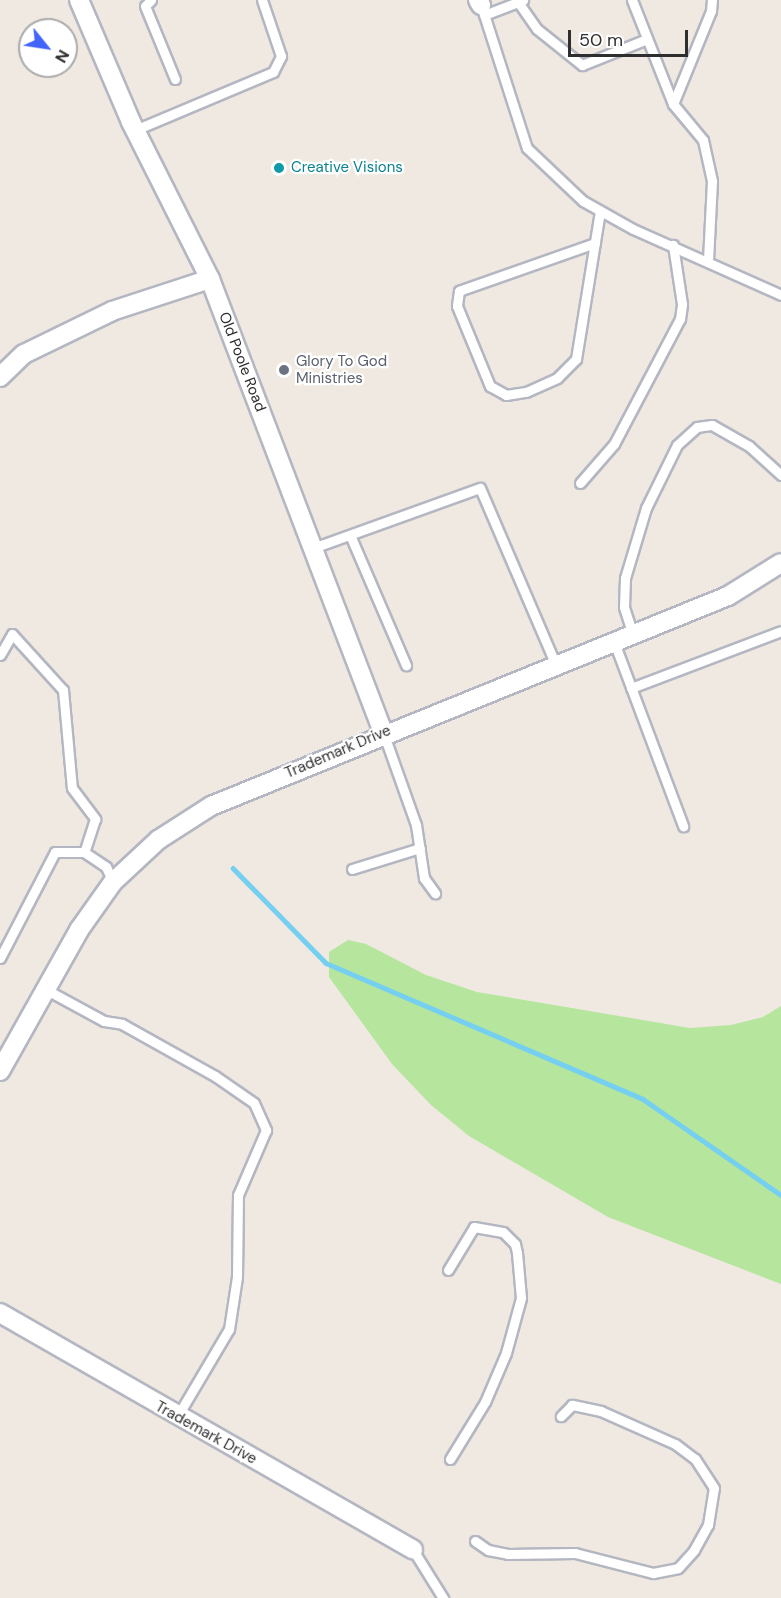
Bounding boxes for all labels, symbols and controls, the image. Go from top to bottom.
north arrow [18,18,78,78]
scale bar [571,18,691,56]
text: 50 m [579,28,623,52]
text: N [50,46,74,67]
place label: Creative Visions [291,159,403,177]
marker: Creative Visions [272,161,286,175]
street label: Old Poole Road [215,310,269,414]
place label: Glory To God Ministries [296,352,387,387]
marker: Glory To God Ministries [277,363,291,377]
street label: Trademark Drive [282,722,394,782]
street label: Trademark Drive [152,1398,260,1468]

